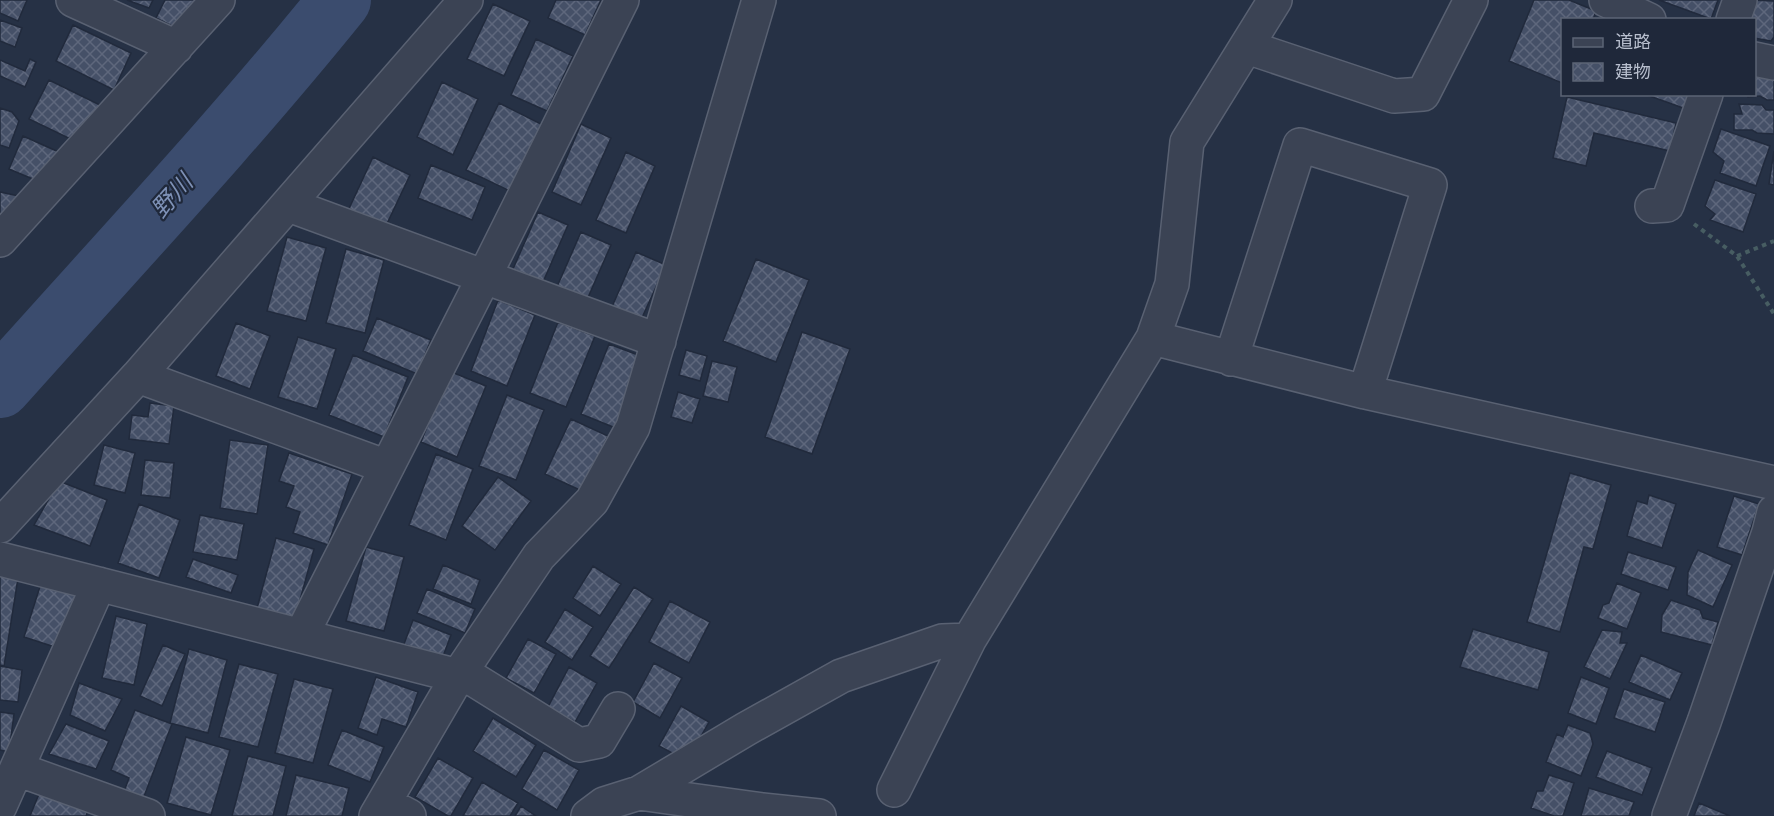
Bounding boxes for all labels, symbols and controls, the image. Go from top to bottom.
legend [1561,18,1756,96]
text: 道路 [1615,31,1651,53]
text: 建物 [1615,61,1651,83]
water label: 野川 [145,166,201,224]

